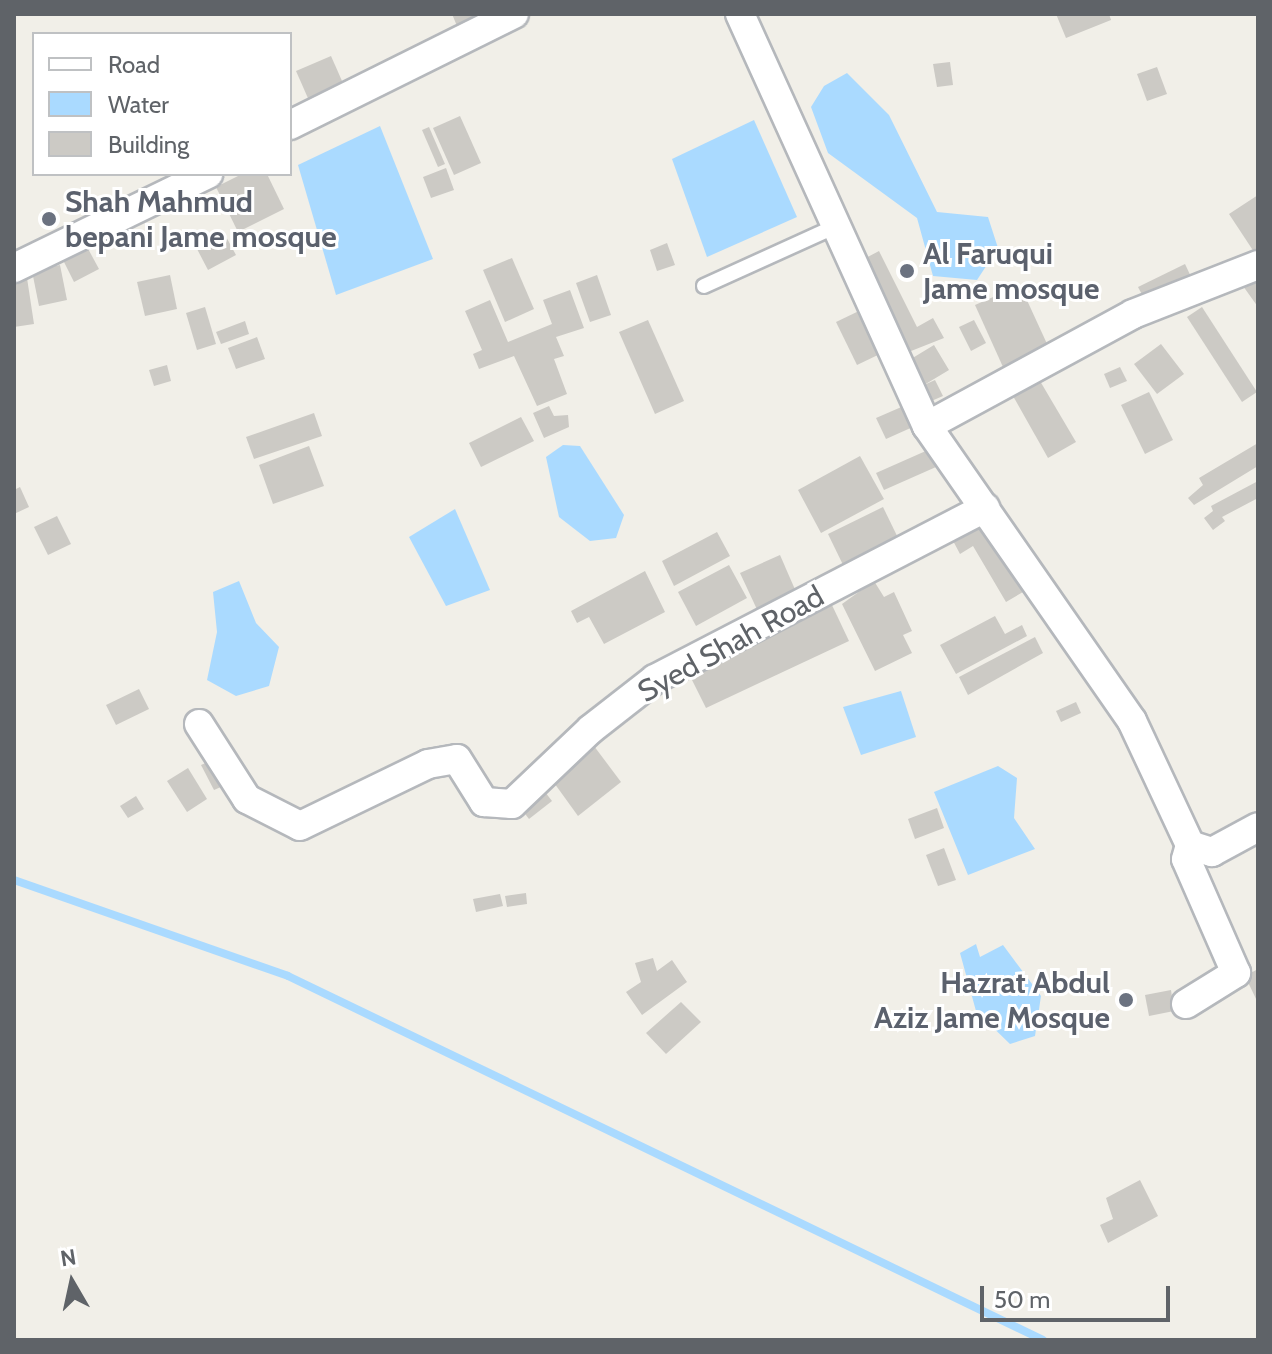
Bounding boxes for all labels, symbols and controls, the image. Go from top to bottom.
legend [32,32,292,176]
text: Road [108,50,160,79]
text: Water [108,90,169,119]
text: Building [108,130,189,159]
place label: Shah Mahmud bepani Jame mosque [65,184,337,254]
marker: Shah Mahmud bepani Jame mosque [40,210,58,228]
place label: Al Faruqui Jame mosque [923,236,1099,306]
marker: Al Faruqui Jame mosque [898,262,916,280]
street label: Syed Shah Road [632,578,830,710]
place label: Hazrat Abdul Aziz Jame Mosque [874,965,1110,1036]
marker: Hazrat Abdul Aziz Jame Mosque [1117,991,1135,1009]
north arrow [32,1242,112,1322]
text: N [58,1243,78,1272]
scale bar [984,1270,1174,1320]
text: 50 m [994,1285,1050,1314]

